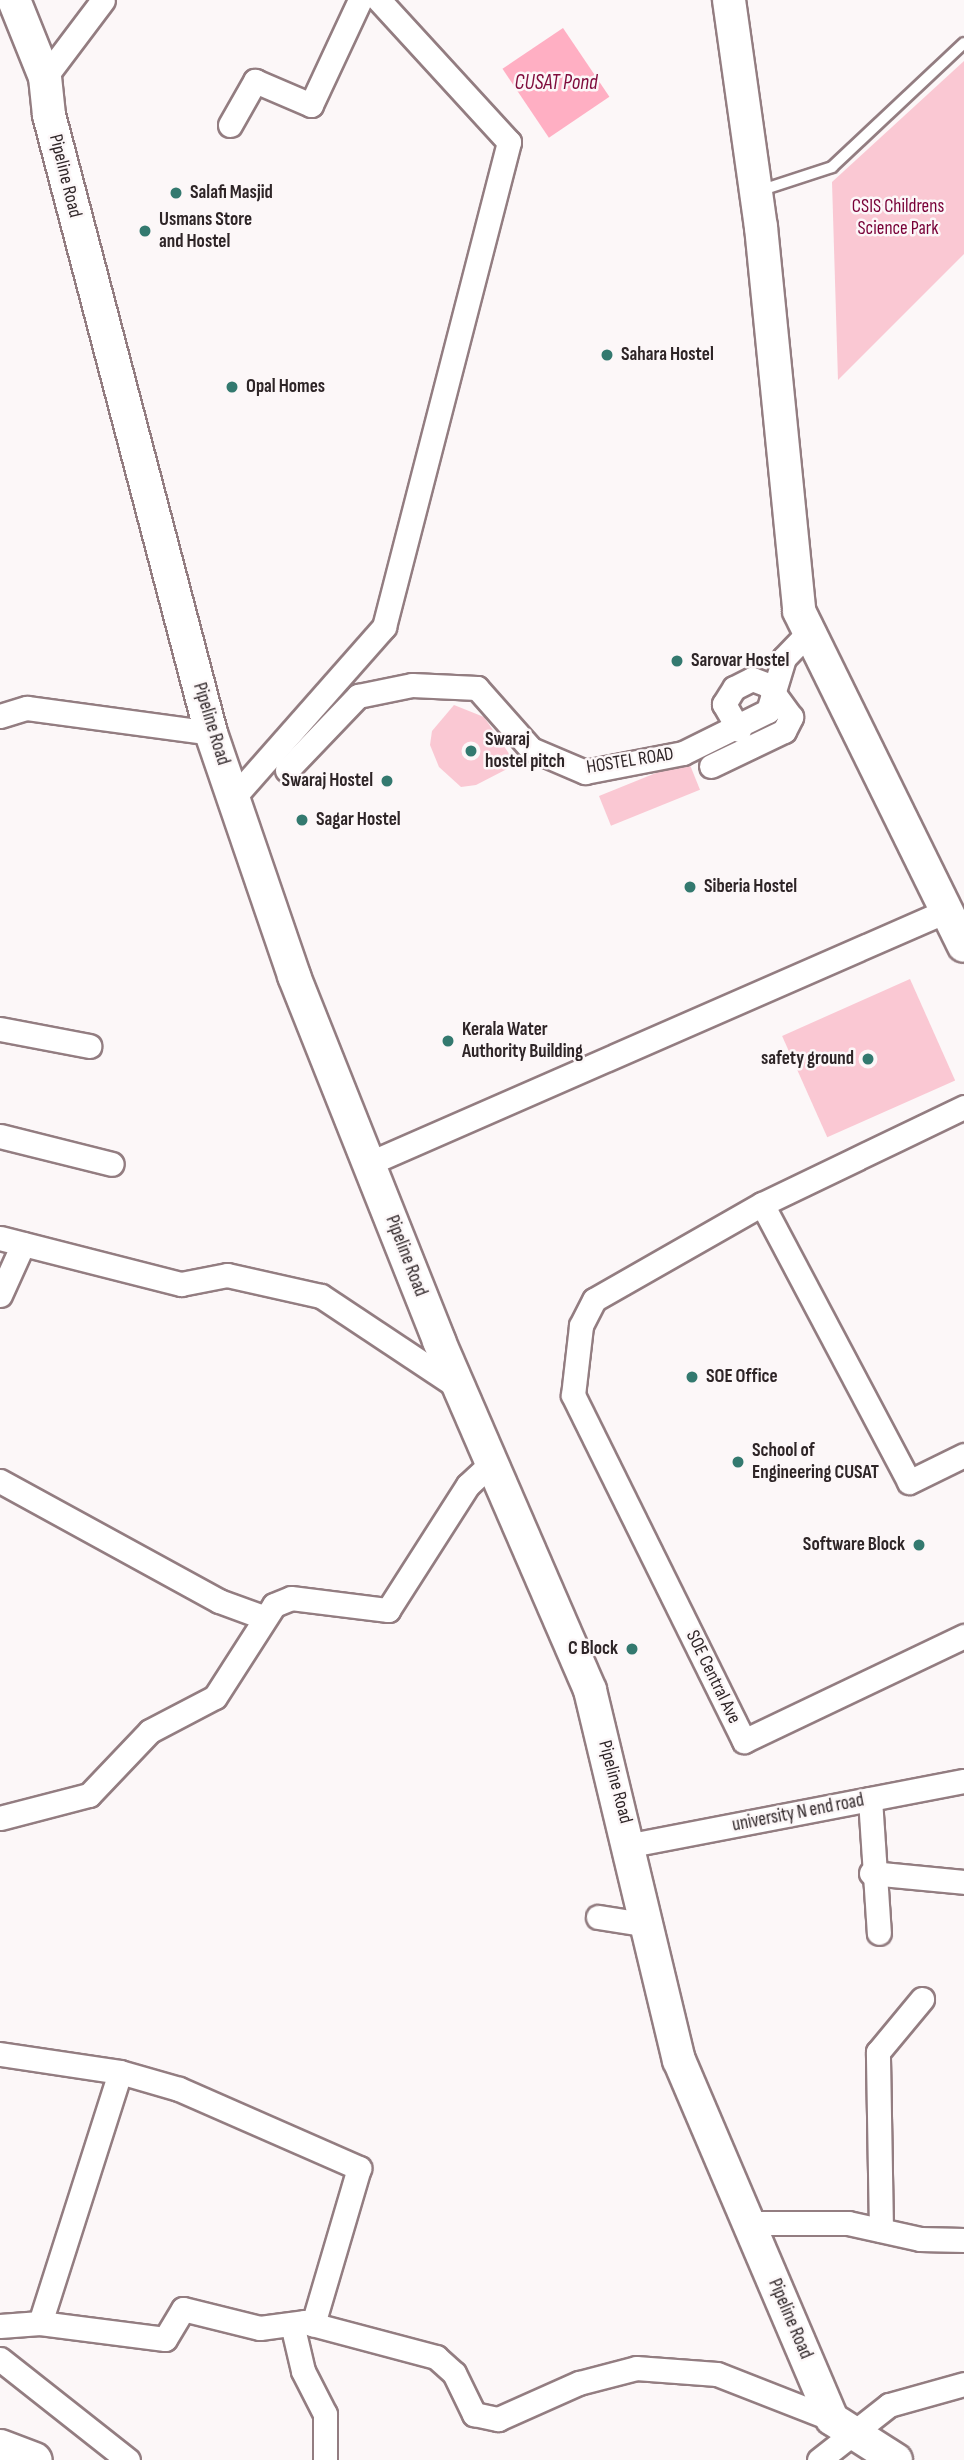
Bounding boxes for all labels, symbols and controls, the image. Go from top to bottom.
water label: CUSAT Pond [514,70,598,96]
street label: Pipeline Road [44,132,86,220]
place label: Salafi Masjid [190,182,273,204]
marker: Salafi Masjid [168,185,184,201]
park label: CSIS Childrens Science Park [852,196,944,240]
place label: Usmans Store and Hostel [159,209,252,253]
marker: Usmans Store and Hostel [137,223,153,239]
place label: Sahara Hostel [621,344,714,366]
marker: Sahara Hostel [599,347,615,363]
place label: Opal Homes [246,376,325,398]
marker: Opal Homes [224,379,240,395]
place label: Sarovar Hostel [691,650,789,672]
marker: Sarovar Hostel [669,653,685,669]
street label: Pipeline Road [188,680,234,768]
place label: Swaraj hostel pitch [485,729,565,773]
marker: Swaraj hostel pitch [463,743,479,759]
street label: HOSTEL ROAD [585,743,675,779]
place label: Swaraj Hostel [281,770,373,792]
marker: Swaraj Hostel [379,773,395,789]
place label: Sagar Hostel [316,809,401,831]
marker: Sagar Hostel [294,812,310,828]
place label: Siberia Hostel [704,876,797,898]
marker: Siberia Hostel [682,879,698,895]
place label: Kerala Water Authority Building [462,1019,583,1063]
marker: Kerala Water Authority Building [440,1033,456,1049]
place label: safety ground [761,1048,854,1070]
marker: safety ground [860,1051,876,1067]
street label: Pipeline Road [380,1212,432,1300]
place label: SOE Office [706,1366,778,1388]
marker: SOE Office [684,1369,700,1385]
place label: School of Engineering CUSAT [752,1440,879,1484]
marker: School of Engineering CUSAT [730,1454,746,1470]
place label: Software Block [803,1534,905,1556]
marker: Software Block [911,1537,927,1553]
street label: SOE Central Ave [681,1627,745,1727]
place label: C Block [568,1638,618,1660]
marker: C Block [624,1641,640,1657]
street label: Pipeline Road [593,1738,637,1826]
street label: university N end road [730,1789,866,1837]
street label: Pipeline Road [763,2275,817,2363]

